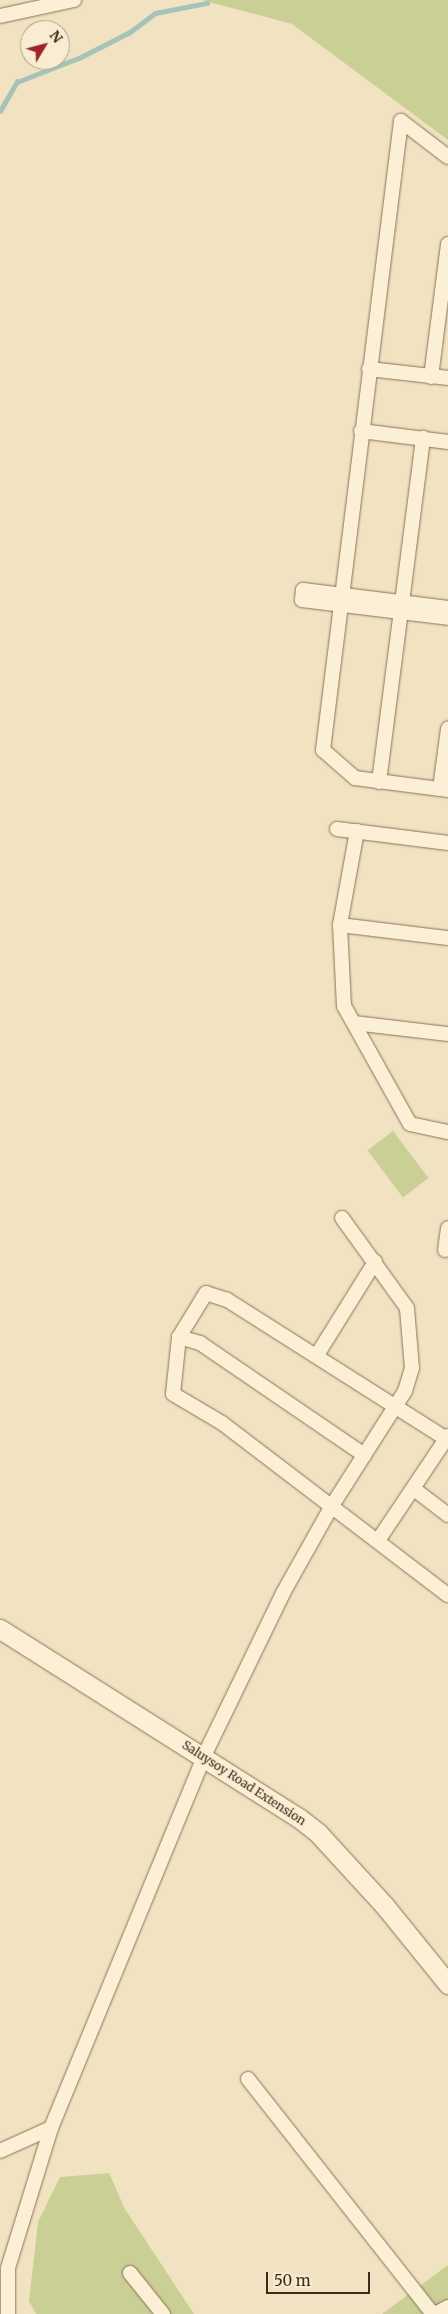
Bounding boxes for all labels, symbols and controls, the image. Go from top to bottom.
north arrow [20,20,70,70]
text: N [46,27,67,46]
street label: Saluysoy Road Extension [180,1738,308,1828]
scale bar [268,2262,372,2294]
text: 50 m [274,2271,311,2290]

